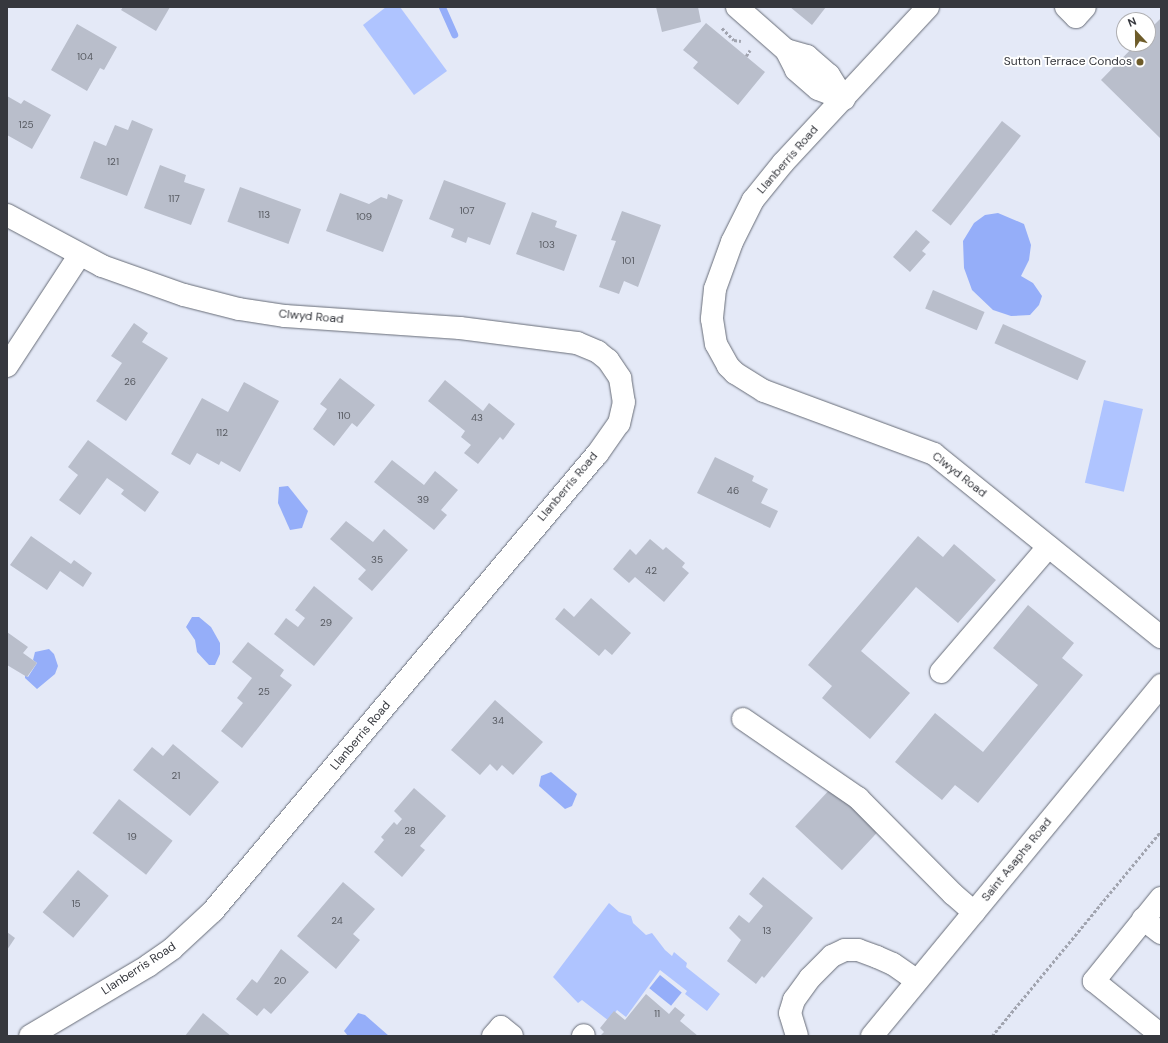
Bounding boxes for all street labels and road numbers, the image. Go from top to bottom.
street label: Llanberris Road [754,123,822,197]
street label: Clwyd Road [278,307,344,327]
street label: Clwyd Road [929,449,989,501]
street label: Llanberris Road [535,450,601,524]
street label: Llanberris Road [328,699,394,773]
street label: Saint Asaphs Road [979,815,1055,905]
street label: Llanberris Road [99,940,179,998]

